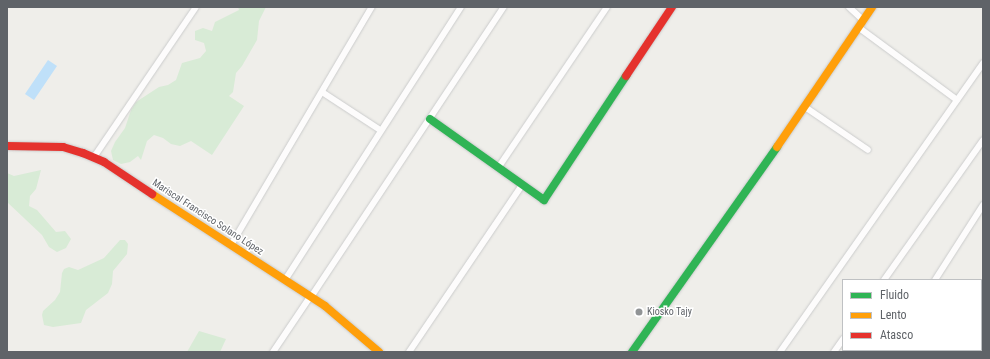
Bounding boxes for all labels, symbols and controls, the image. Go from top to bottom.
street label: Mariscal Francisco Solano López [150,177,266,257]
legend [842,279,982,351]
text: Fluido [880,288,909,302]
place label: Kiosko Tajy [647,306,692,318]
marker: Kiosko Tajy [634,307,644,317]
text: Lento [880,308,907,322]
text: Atasco [880,328,913,342]

